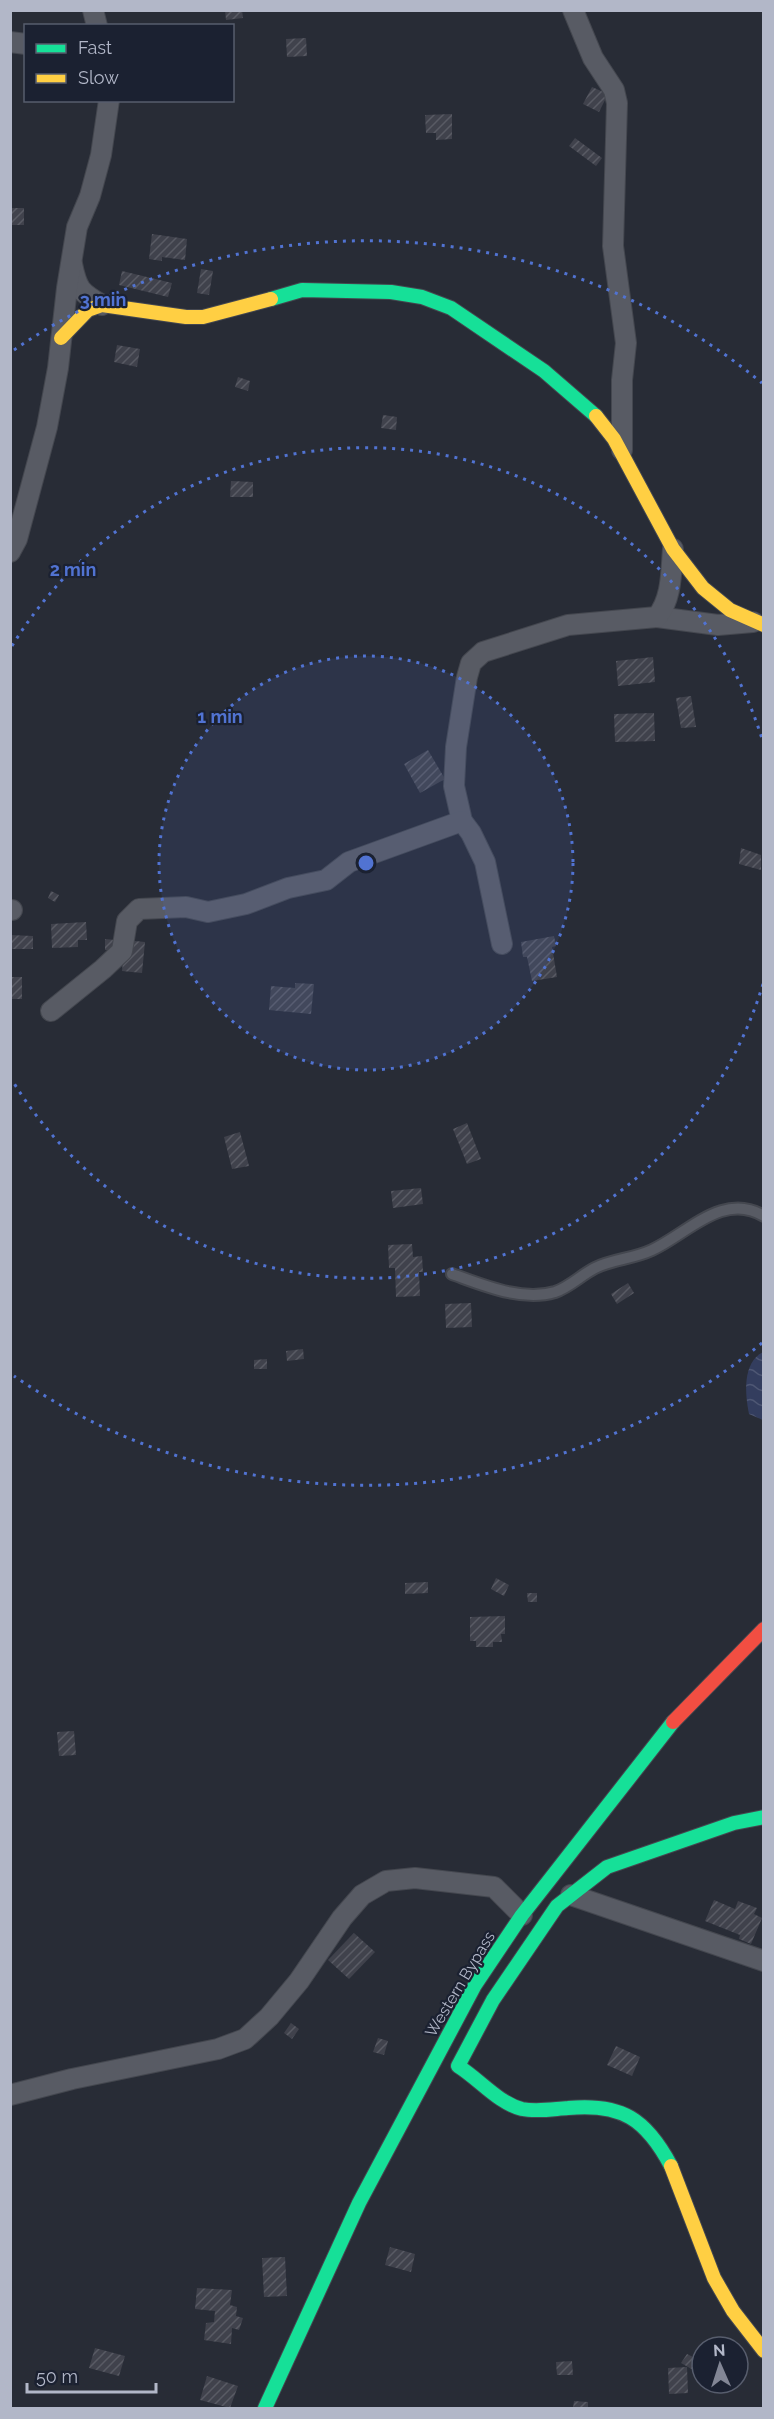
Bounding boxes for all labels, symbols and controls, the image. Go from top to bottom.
legend [24,24,234,102]
text: Fast [78,37,112,58]
text: Slow [78,67,119,88]
text: 3 min [80,289,126,310]
text: 2 min [50,559,96,580]
text: 1 min [197,706,243,727]
centre of rings [356,853,376,873]
street label: Western Bypass [421,1928,499,2040]
north arrow [690,2335,750,2395]
text: N [713,2341,726,2360]
scale bar [27,2356,156,2394]
text: 50 m [36,2366,78,2387]

